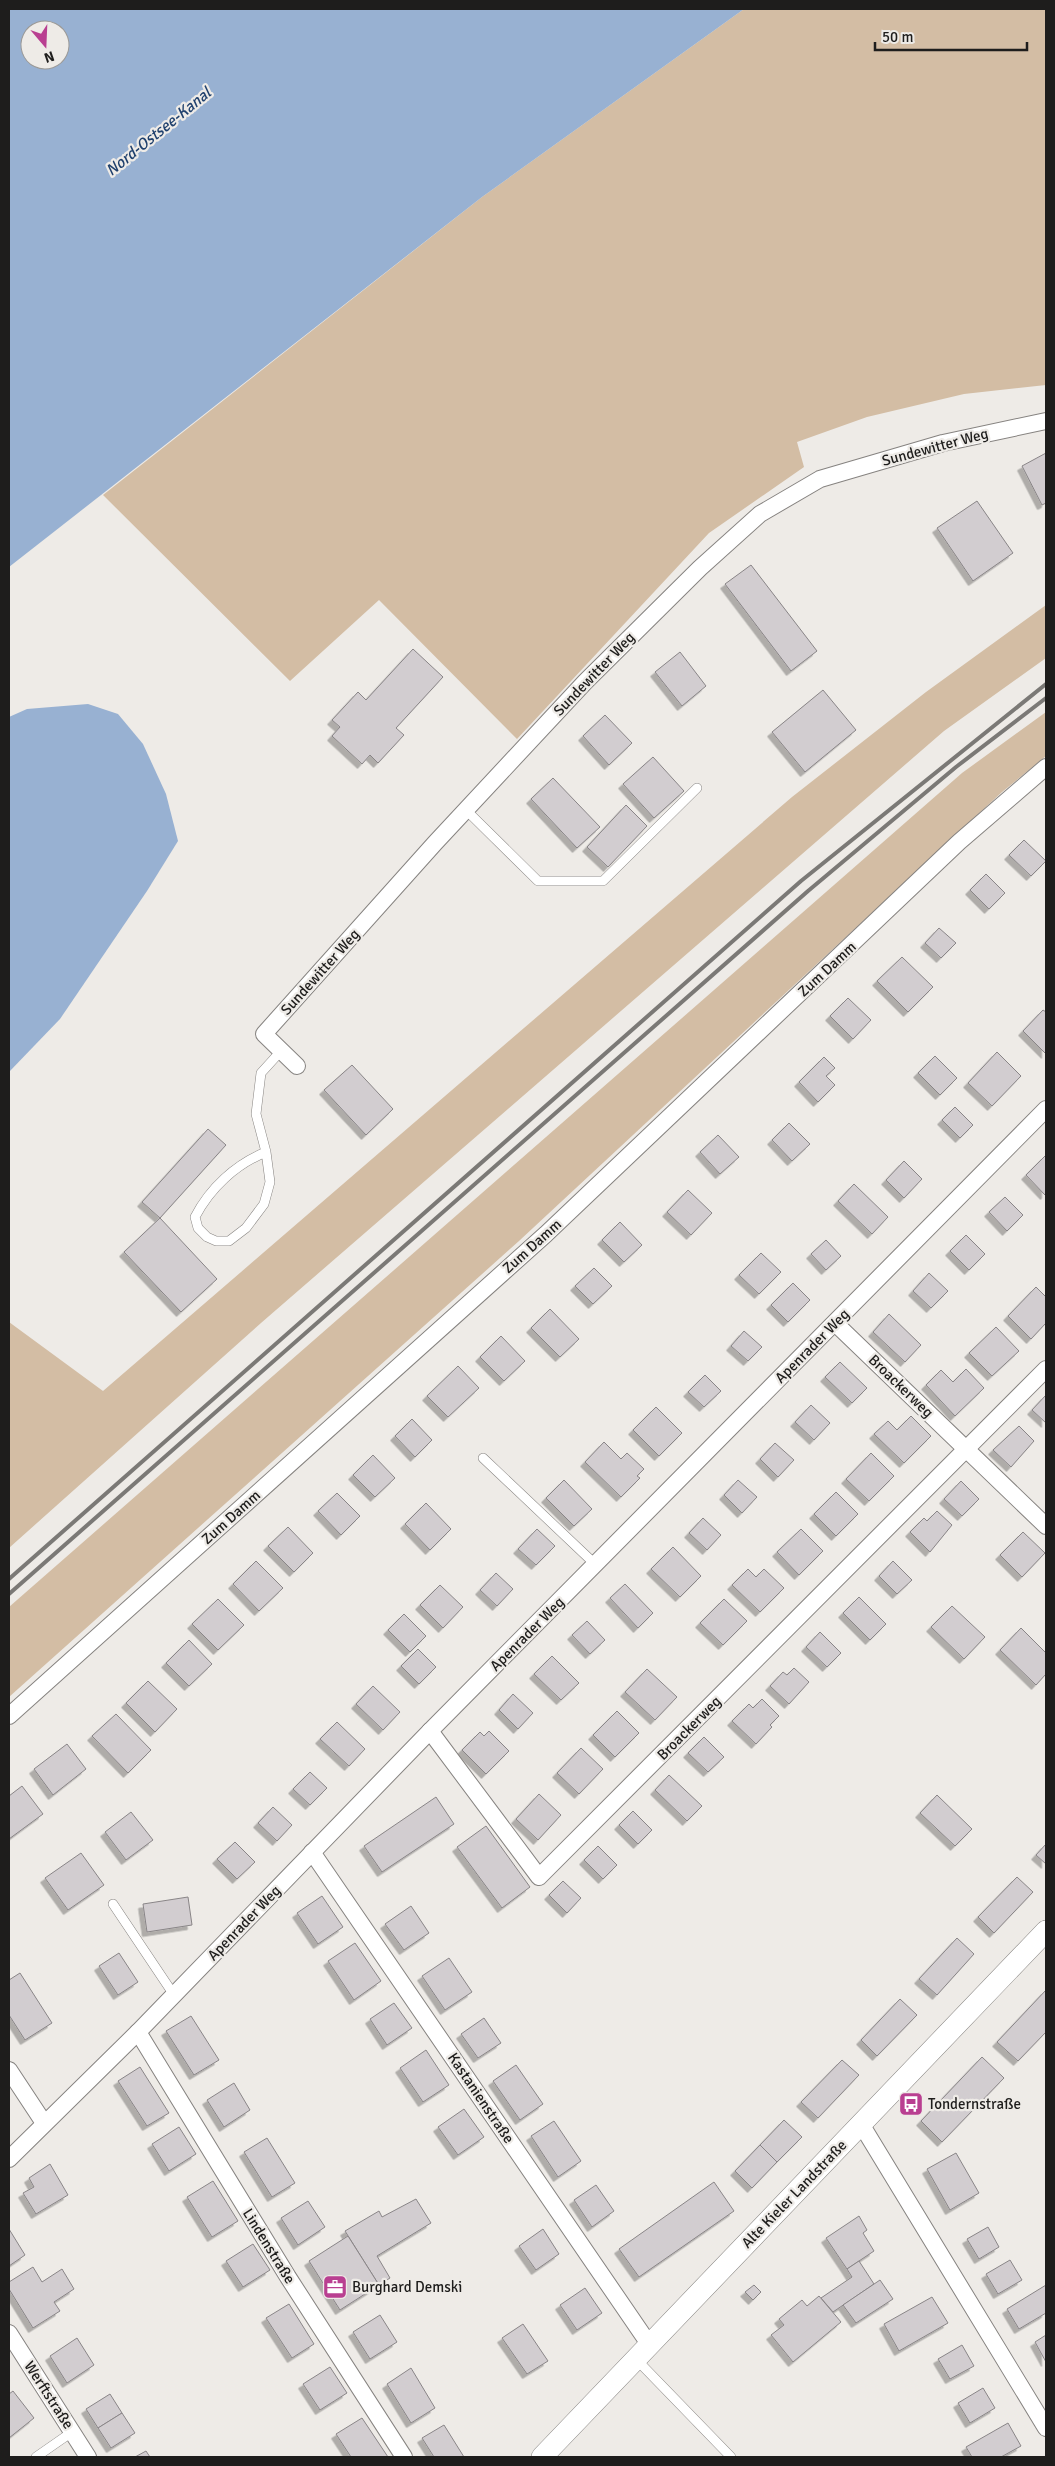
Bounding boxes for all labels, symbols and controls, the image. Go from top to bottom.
north arrow [20,20,70,70]
scale bar [875,20,1028,52]
text: 50 m [882,28,913,46]
text: N [42,47,56,66]
water label: Nord-Ostsee-Kanal [102,82,216,180]
street label: Sundewitter Weg [880,424,990,470]
street label: Sundewitter Weg [550,628,638,720]
street label: Sundewitter Weg [277,925,363,1019]
street label: Zum Damm [794,938,860,1000]
street label: Zum Damm [499,1215,565,1277]
street label: Apenrader Weg [771,1305,853,1387]
street label: Broackerweg [865,1351,937,1421]
street label: Zum Damm [198,1486,264,1548]
street label: Apenrader Weg [486,1593,568,1675]
street label: Broackerweg [653,1692,725,1764]
street label: Apenrader Weg [204,1882,284,1964]
street label: Kastanienstraße [444,2049,518,2147]
bus stop icon: Tondernstraße [898,2091,924,2117]
place label: Tondernstraße [928,2095,1021,2113]
street label: Alte Kieler Landstraße [738,2136,850,2252]
street label: Lindenstraße [239,2205,299,2287]
office icon: Burghard Demski [322,2274,348,2300]
place label: Burghard Demski [352,2278,462,2296]
street label: Werftstraße [20,2358,78,2432]

